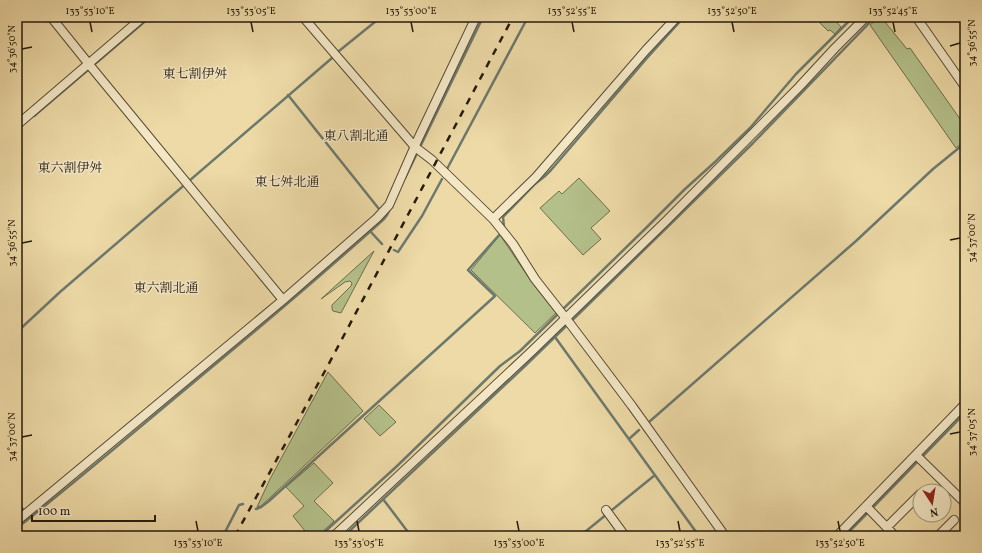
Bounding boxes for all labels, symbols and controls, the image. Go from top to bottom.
text: 133°53'10"E [66,4,114,18]
text: 133°53'05"E [226,4,276,18]
text: 133°53'00"E [386,4,437,18]
text: 133°52'55"E [548,4,596,18]
text: 133°52'50"E [707,4,757,18]
text: 133°52'45"E [869,4,917,18]
text: 34°36'55"N [965,19,979,67]
text: 34°36'50"N [5,24,19,73]
district label: 東七割伊舛 [162,66,228,84]
district label: 東八割北通 [323,128,389,146]
district label: 東六割伊舛 [37,160,103,178]
district label: 東七舛北通 [254,174,320,192]
text: 34°37'00"N [965,213,979,263]
text: 34°36'55"N [5,219,19,267]
district label: 東六割北通 [133,280,199,298]
text: 34°37'05"N [965,407,979,456]
text: 34°37'00"N [5,412,19,462]
north arrow [912,483,952,523]
scale bar [32,497,155,523]
text: N [928,503,939,519]
text: 100 m [38,504,71,520]
text: 133°53'10"E [174,536,222,550]
text: 133°53'05"E [334,536,384,550]
text: 133°53'00"E [494,536,545,550]
text: 133°52'55"E [656,536,704,550]
text: 133°52'50"E [815,536,865,550]

